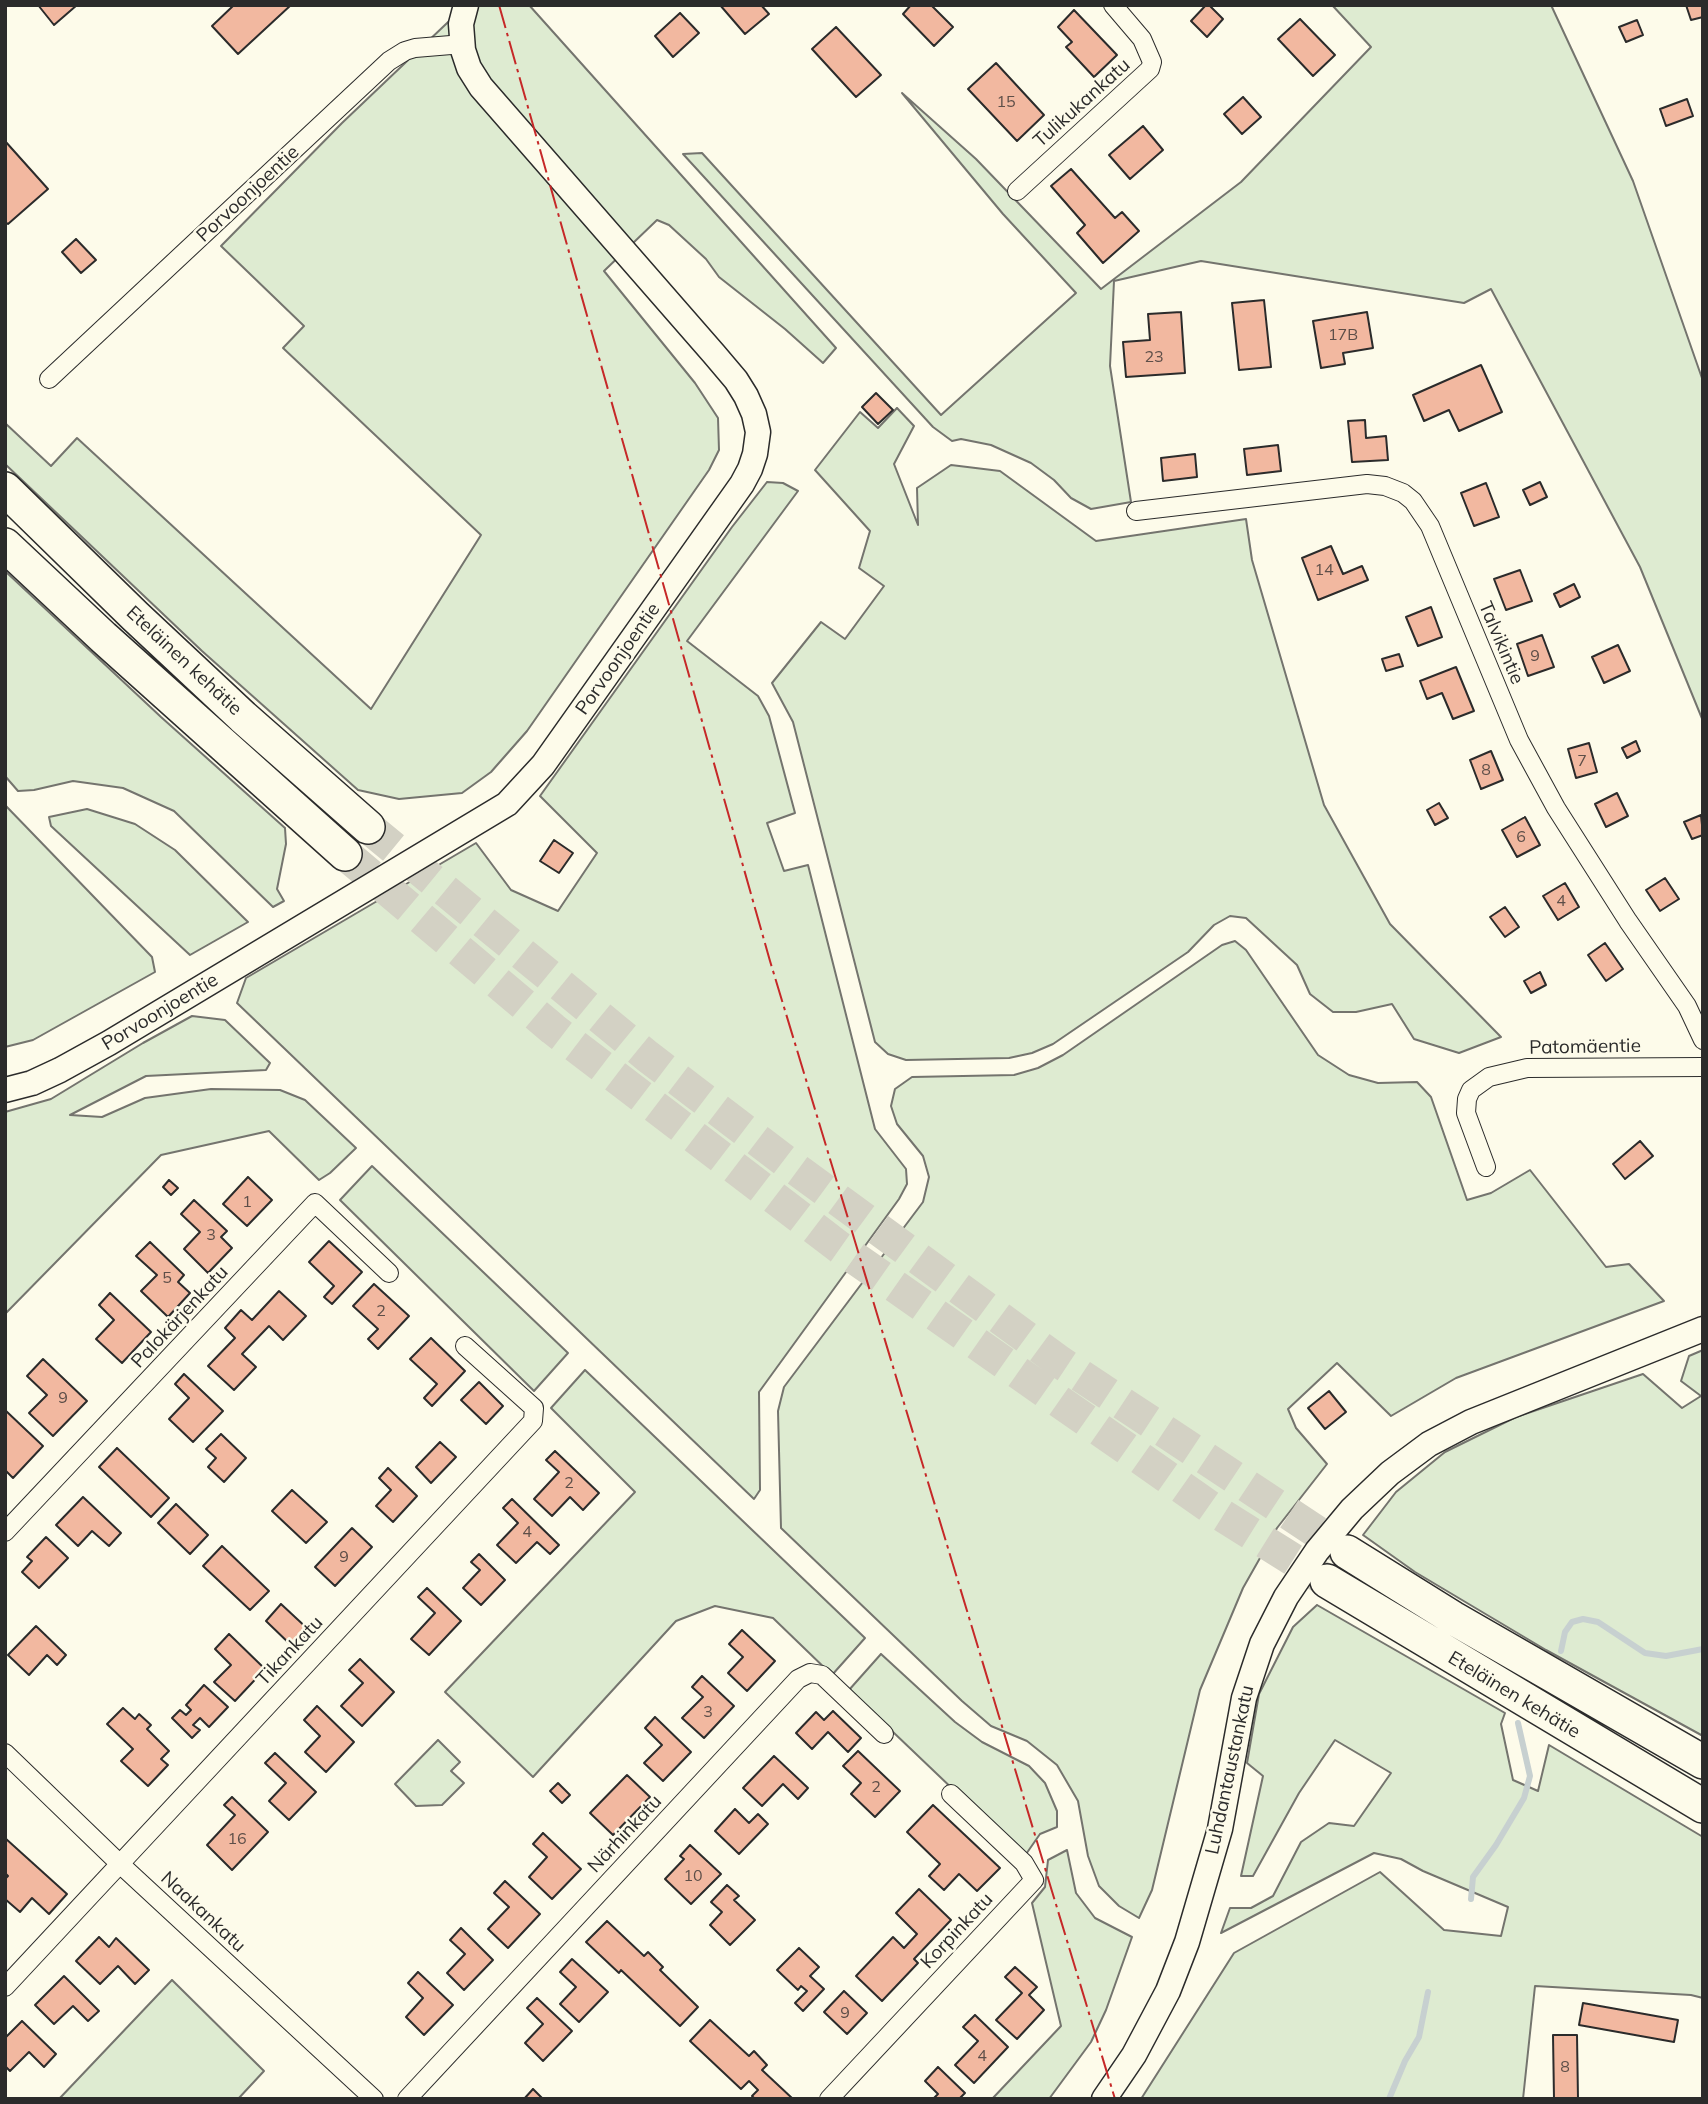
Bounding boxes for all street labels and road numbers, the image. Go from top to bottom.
street label: Tulikukankatu [1029,54,1135,152]
street label: Porvoonjoentie [192,141,304,247]
street label: Talvikintie [1473,598,1529,688]
street label: Porvoonjoentie [571,599,665,719]
street label: Eteläinen kehätie [121,602,247,720]
street label: Porvoonjoentie [98,968,222,1056]
street label: Patomäentie [1529,1035,1641,1059]
street label: Palokärjenkatu [127,1261,233,1373]
street label: Tikankatu [252,1611,328,1691]
street label: Eteläinen kehätie [1444,1647,1584,1743]
street label: Luhdantaustankatu [1201,1683,1259,1857]
street label: Närhinkatu [583,1790,667,1878]
street label: Naakankatu [156,1867,250,1957]
street label: Korpinkatu [916,1888,998,1974]

